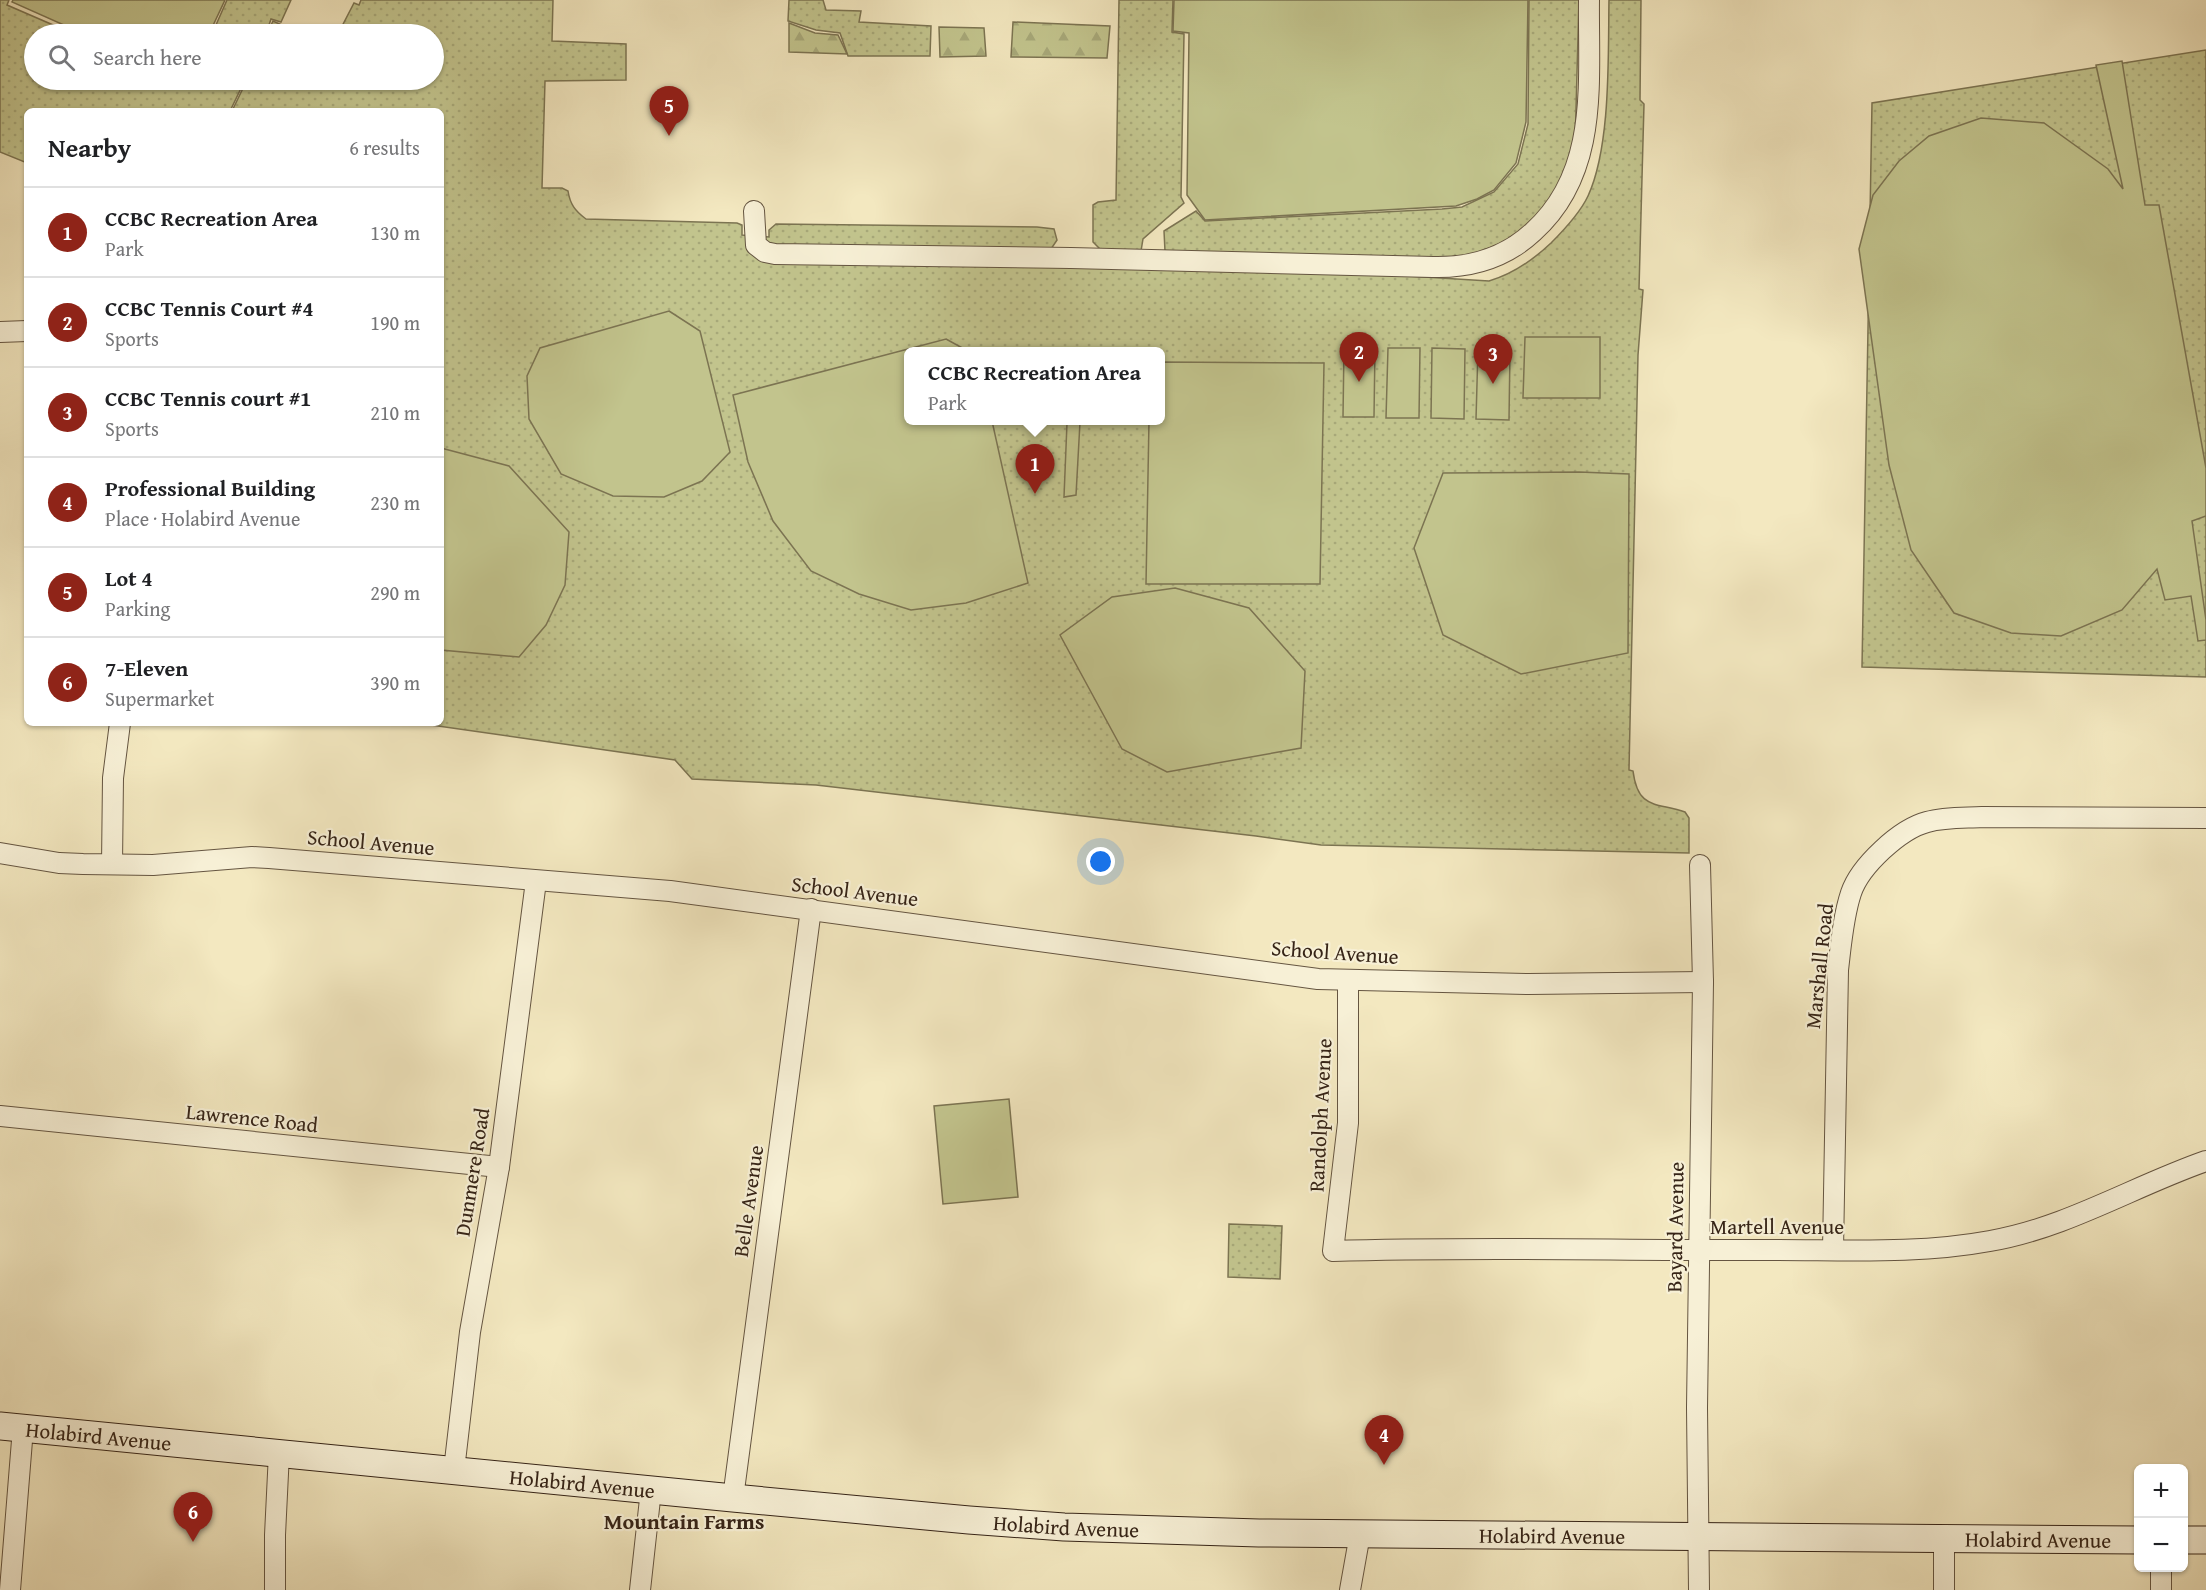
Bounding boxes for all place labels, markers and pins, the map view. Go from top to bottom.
pin: 5 [650,86,688,136]
pin: 2 [1340,332,1378,382]
pin: 3 [1474,334,1512,384]
pin: 1 [1016,444,1054,494]
pin: 4 [1364,1416,1404,1465]
pin: 6 [174,1492,212,1542]

